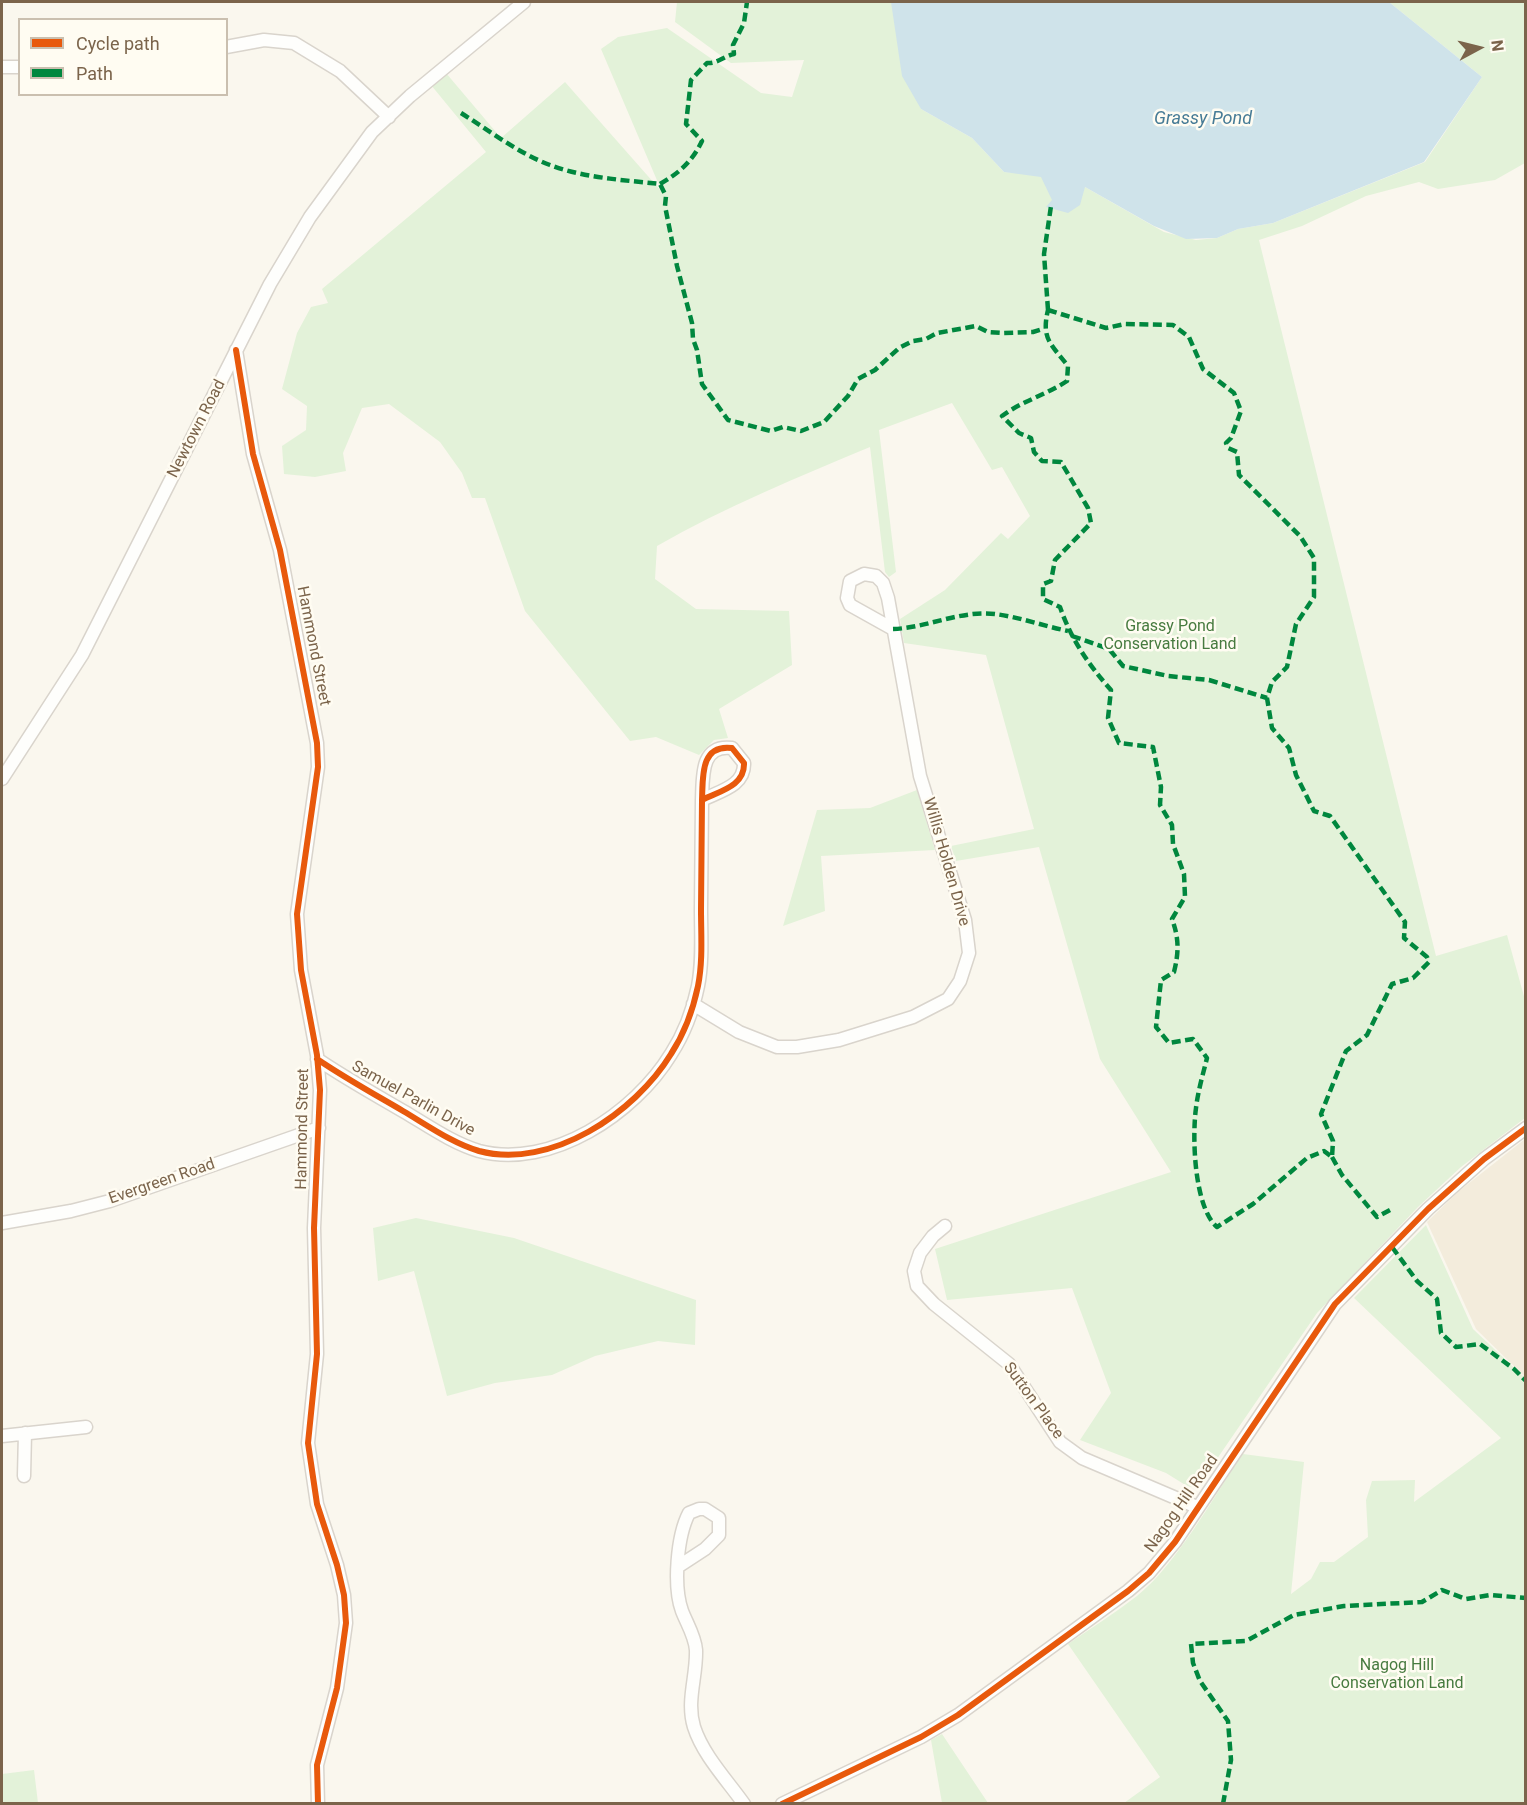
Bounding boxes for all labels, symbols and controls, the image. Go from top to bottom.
legend [18,18,228,96]
north arrow [1449,18,1509,78]
text: Cycle path [76,33,160,54]
text: N [1487,39,1507,53]
text: Path [76,63,113,84]
water label: Grassy Pond [1154,108,1252,130]
street label: Newtown Road [164,377,230,481]
street label: Hammond Street [292,585,334,707]
park label: Grassy Pond Conservation Land [1103,617,1237,655]
street label: Willis Holden Drive [918,796,974,928]
street label: Samuel Parlin Drive [348,1057,478,1141]
street label: Hammond Street [292,1068,314,1190]
street label: Evergreen Road [106,1155,218,1209]
street label: Sutton Place [999,1359,1067,1443]
street label: Nagog Hill Road [1141,1451,1223,1557]
park label: Nagog Hill Conservation Land [1330,1656,1464,1694]

